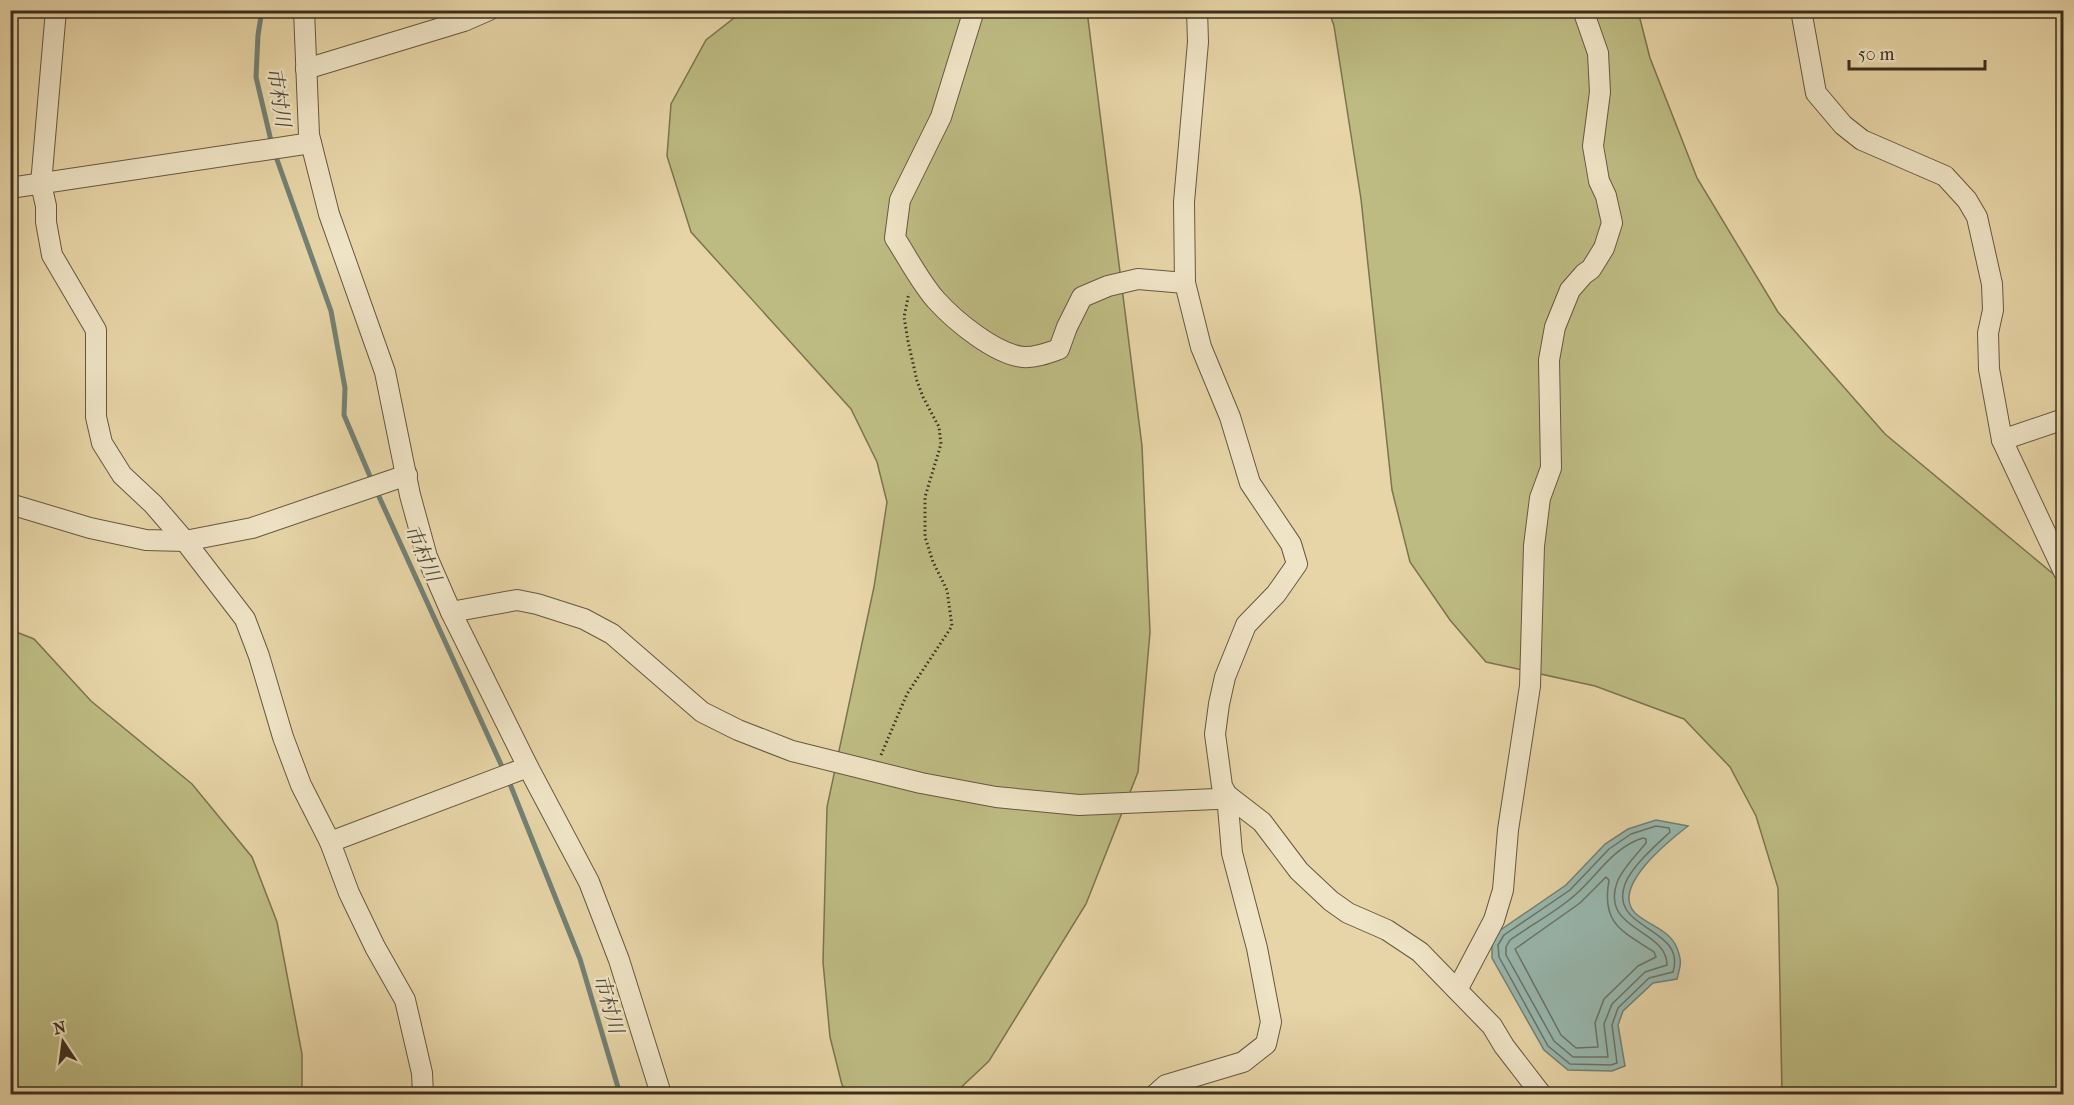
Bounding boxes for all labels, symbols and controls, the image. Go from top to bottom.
scale bar [1849,33,1986,71]
text: 50 m [1858,44,1895,65]
water label: 市村川 [262,66,295,130]
water label: 市村川 [400,521,446,587]
water label: 市村川 [589,972,628,1038]
north arrow [33,1012,93,1072]
text: N [52,1017,69,1038]

